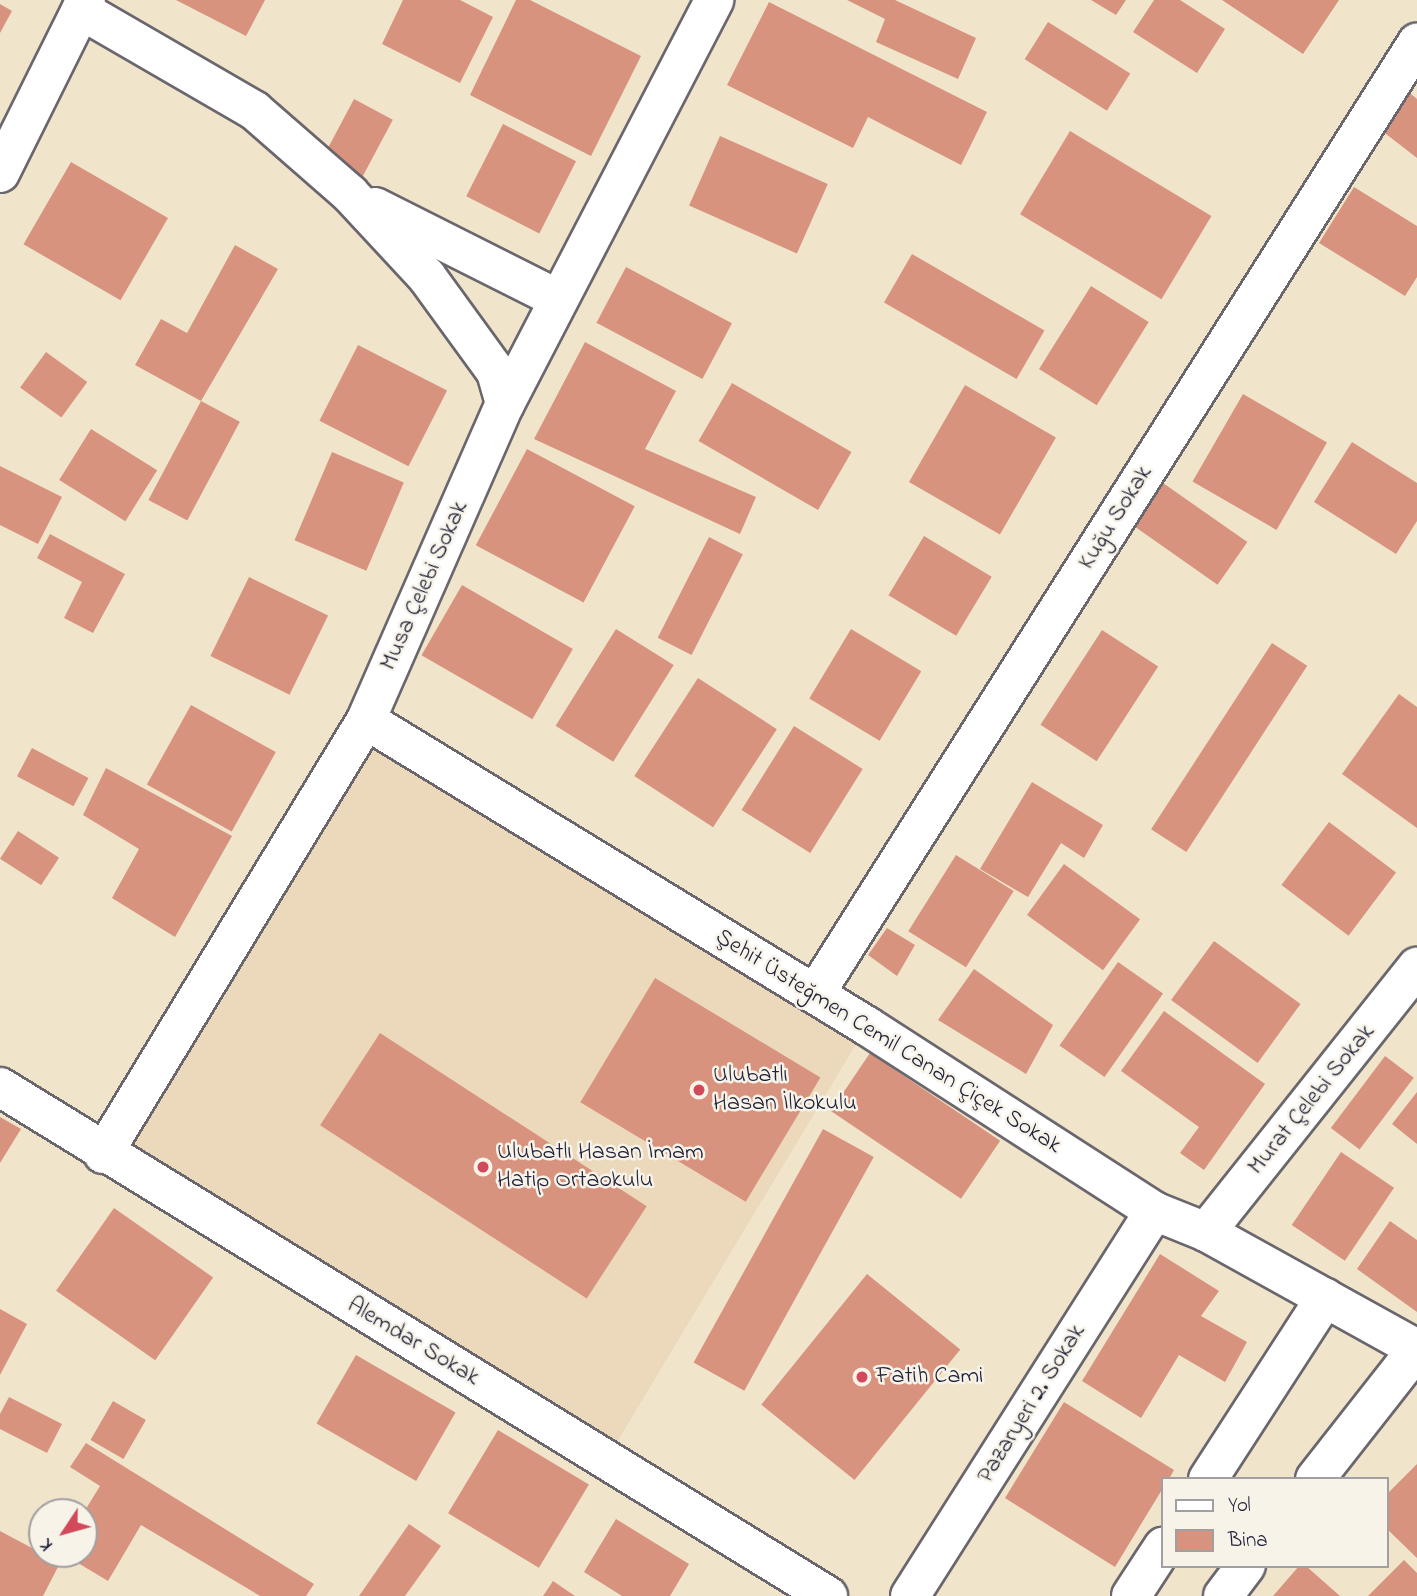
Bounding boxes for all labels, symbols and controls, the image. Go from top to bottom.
street label: Kuğu Sokak [1073,461,1159,575]
street label: Musa Çelebi Sokak [375,497,475,675]
street label: Şehit Üsteğmen Cemil Canan Çiçek Sokak [710,923,1066,1161]
street label: Murat Çelebi Sokak [1242,1019,1382,1181]
place label: Ulubatlı Hasan İlkokulu [713,1062,857,1118]
marker: Ulubatlı Hasan İlkokulu [691,1082,707,1098]
place label: Ulubatlı Hasan İmam Hatip Ortaokulu [497,1139,704,1195]
marker: Ulubatlı Hasan İmam Hatip Ortaokulu [475,1159,491,1175]
street label: Alemdar Sokak [342,1291,484,1393]
street label: Pazaryeri 2. Sokak [972,1319,1092,1489]
place label: Fatih Cami [876,1363,983,1391]
marker: Fatih Cami [854,1369,870,1385]
legend [1162,1477,1389,1568]
text: Yol [1228,1491,1251,1521]
north arrow [28,1498,98,1568]
text: Bina [1228,1526,1268,1556]
text: K [34,1533,61,1556]

